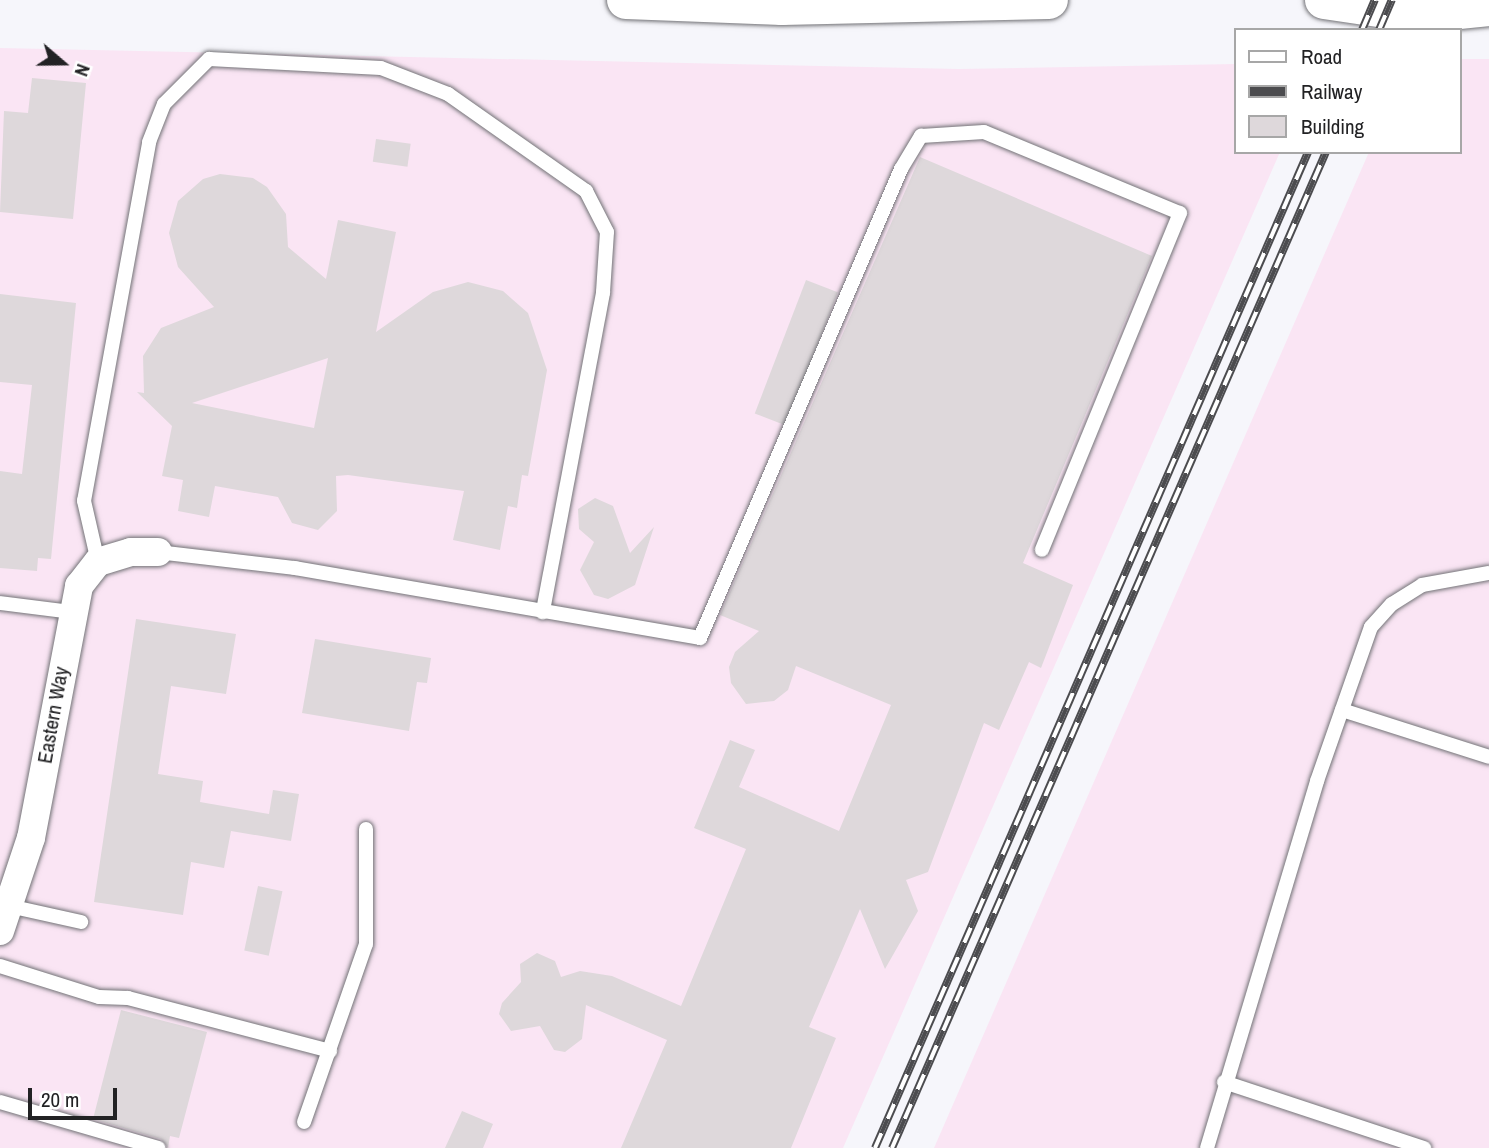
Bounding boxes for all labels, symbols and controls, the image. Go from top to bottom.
north arrow [28,28,98,98]
legend [1234,28,1461,154]
text: Road [1301,42,1342,71]
text: N [69,60,97,80]
text: Railway [1301,77,1362,106]
text: Building [1301,112,1364,141]
street label: Eastern Way [32,665,74,765]
scale bar [32,1074,121,1118]
text: 20 m [41,1085,79,1114]

